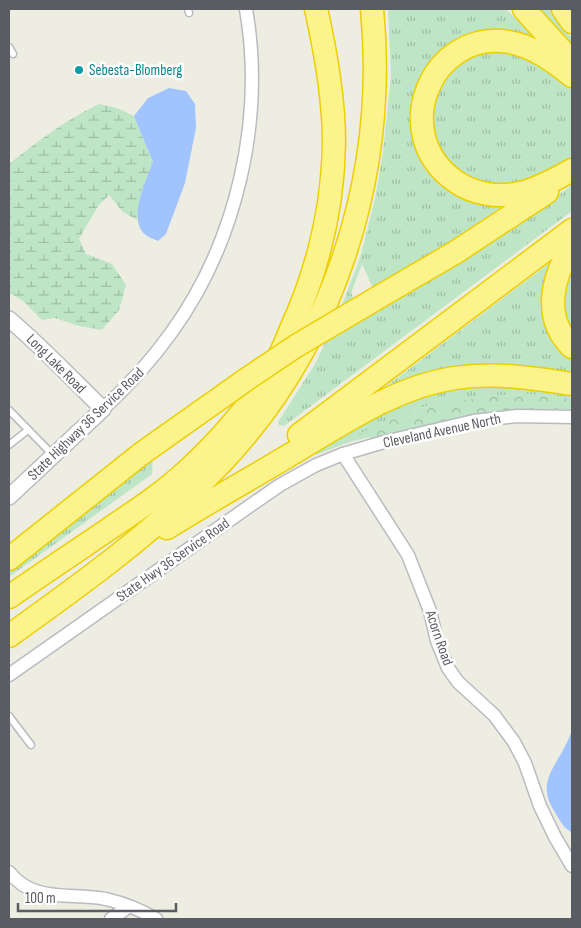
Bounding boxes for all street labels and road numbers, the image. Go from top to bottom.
street label: Long Lake Road [22,330,90,398]
street label: State Highway 36 Service Road [24,364,148,484]
street label: Cleveland Avenue North [381,409,503,453]
street label: State Hwy 36 Service Road [113,514,233,606]
street label: Acorn Road [420,607,457,668]

